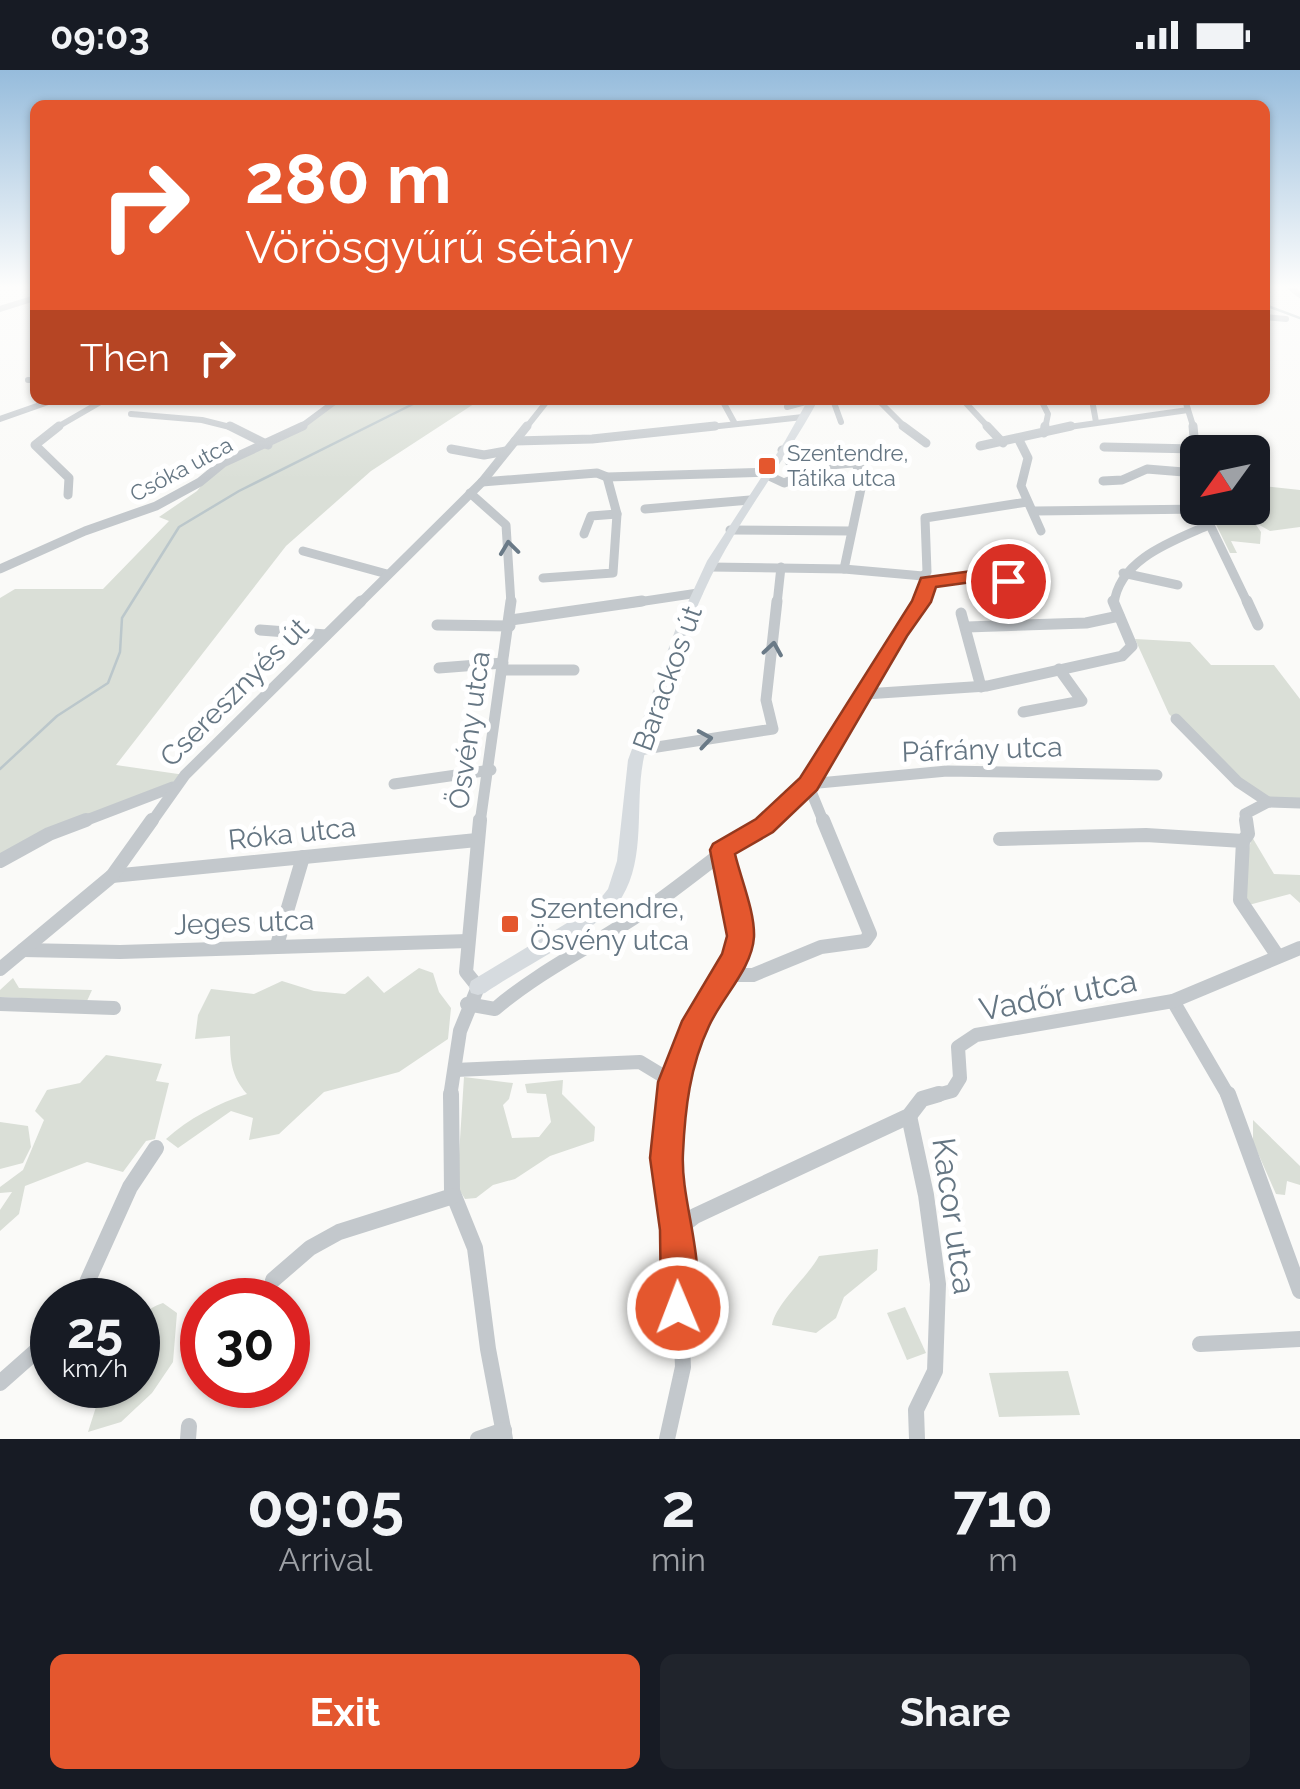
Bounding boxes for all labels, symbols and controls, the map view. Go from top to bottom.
text: 09:03 [50,13,150,58]
text: 280 m [245,137,452,219]
icon: right [80,140,210,270]
text: Vörösgyűrű sétány [245,221,634,274]
icon: right [190,330,245,385]
text: Then [80,335,170,380]
street label: Csóka utca [125,431,237,507]
north arrow [1180,435,1270,525]
map controls [1180,435,1270,525]
place label: Szentendre, Tátika utca [787,440,908,491]
marker: Szentendre, Tátika utca [756,455,778,477]
pin [966,539,1051,624]
one-way arrow [500,540,521,556]
icon: arrive [981,554,1036,609]
street label: Barackos út [626,601,709,755]
street label: Cseresznyés út [153,611,316,773]
one-way arrow [762,641,783,657]
street label: Ösvény utca [442,649,497,811]
one-way arrow [697,730,714,751]
street label: Páfrány utca [901,730,1063,769]
street label: Róka utca [227,810,357,857]
place label: Szentendre, Ösvény utca [530,892,689,957]
street label: Jeges utca [173,904,315,941]
marker: Szentendre, Ösvény utca [499,913,521,935]
street label: Vadőr utca [976,961,1140,1028]
street label: Kacor utca [925,1135,984,1297]
position arrow [626,1256,730,1360]
speed limit sign: 30 [180,1278,310,1408]
text: 25 [67,1301,123,1360]
text: km/h [62,1353,128,1383]
text: 09:05 [247,1471,404,1541]
text: 2 [662,1471,695,1541]
text: 710 [953,1471,1053,1541]
text: Arrival [279,1541,372,1578]
text: min [651,1541,706,1578]
text: m [988,1541,1018,1578]
button: Exit [50,1654,640,1769]
button: Share [660,1654,1250,1769]

